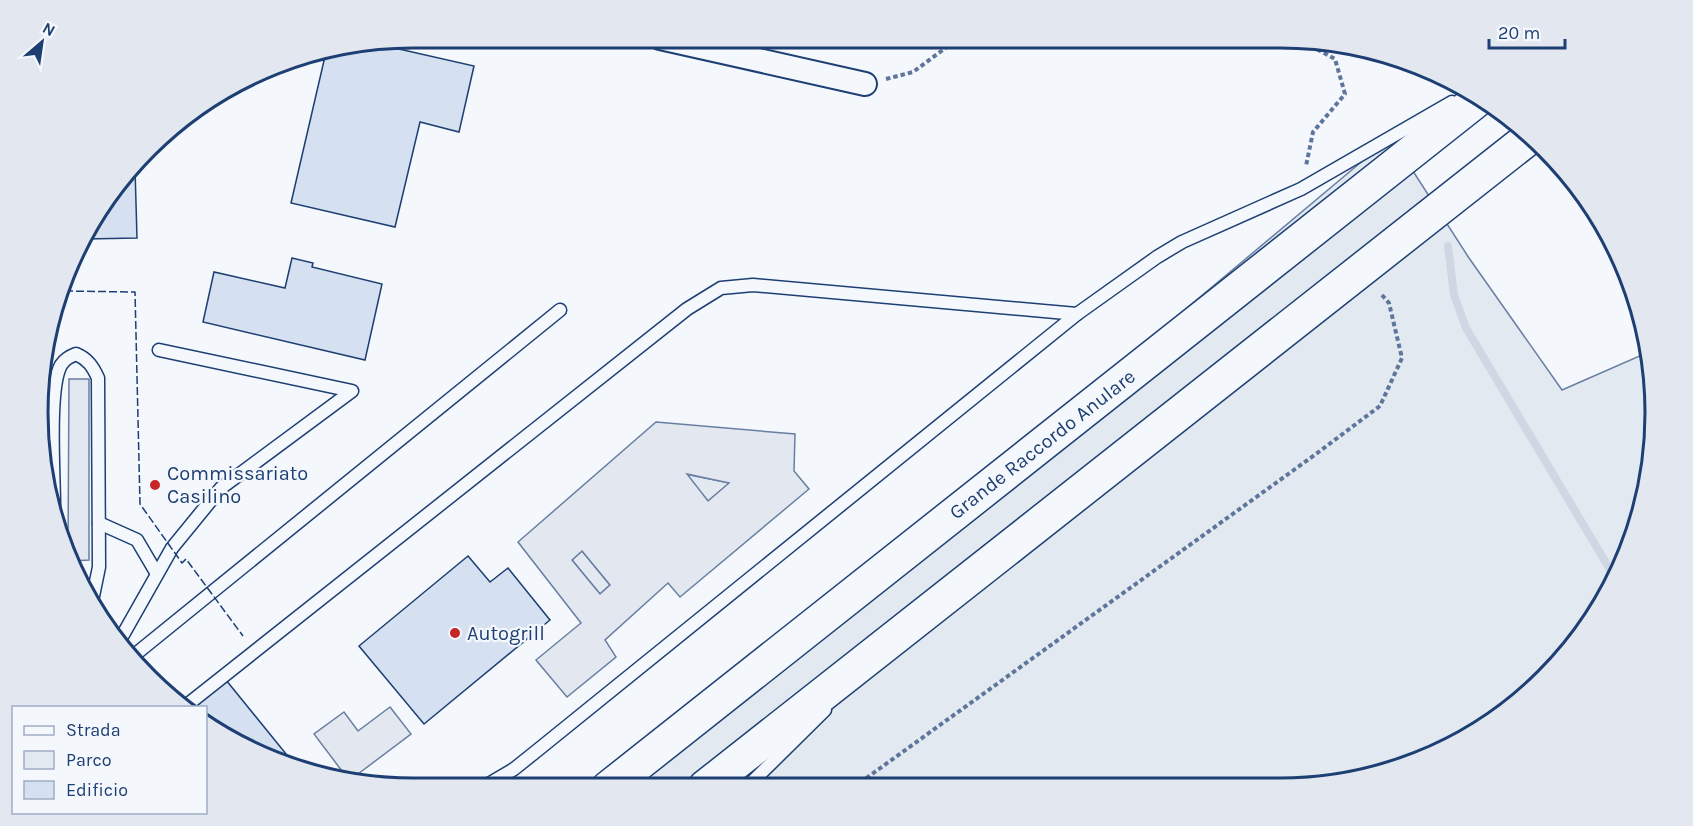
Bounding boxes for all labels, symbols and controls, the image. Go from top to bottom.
north arrow [12,12,72,72]
scale bar [1489,12,1566,50]
text: N [39,18,59,40]
text: 20 m [1498,22,1540,44]
street label: Grande Raccordo Anulare [945,365,1140,524]
place label: Commissariato Casilino [167,462,308,508]
marker: Commissariato Casilino [148,478,162,492]
place label: Autogrill [467,622,545,645]
marker: Autogrill [448,626,462,640]
legend [12,706,207,814]
text: Strada [66,719,121,741]
text: Parco [66,749,112,771]
text: Edificio [66,779,128,801]

